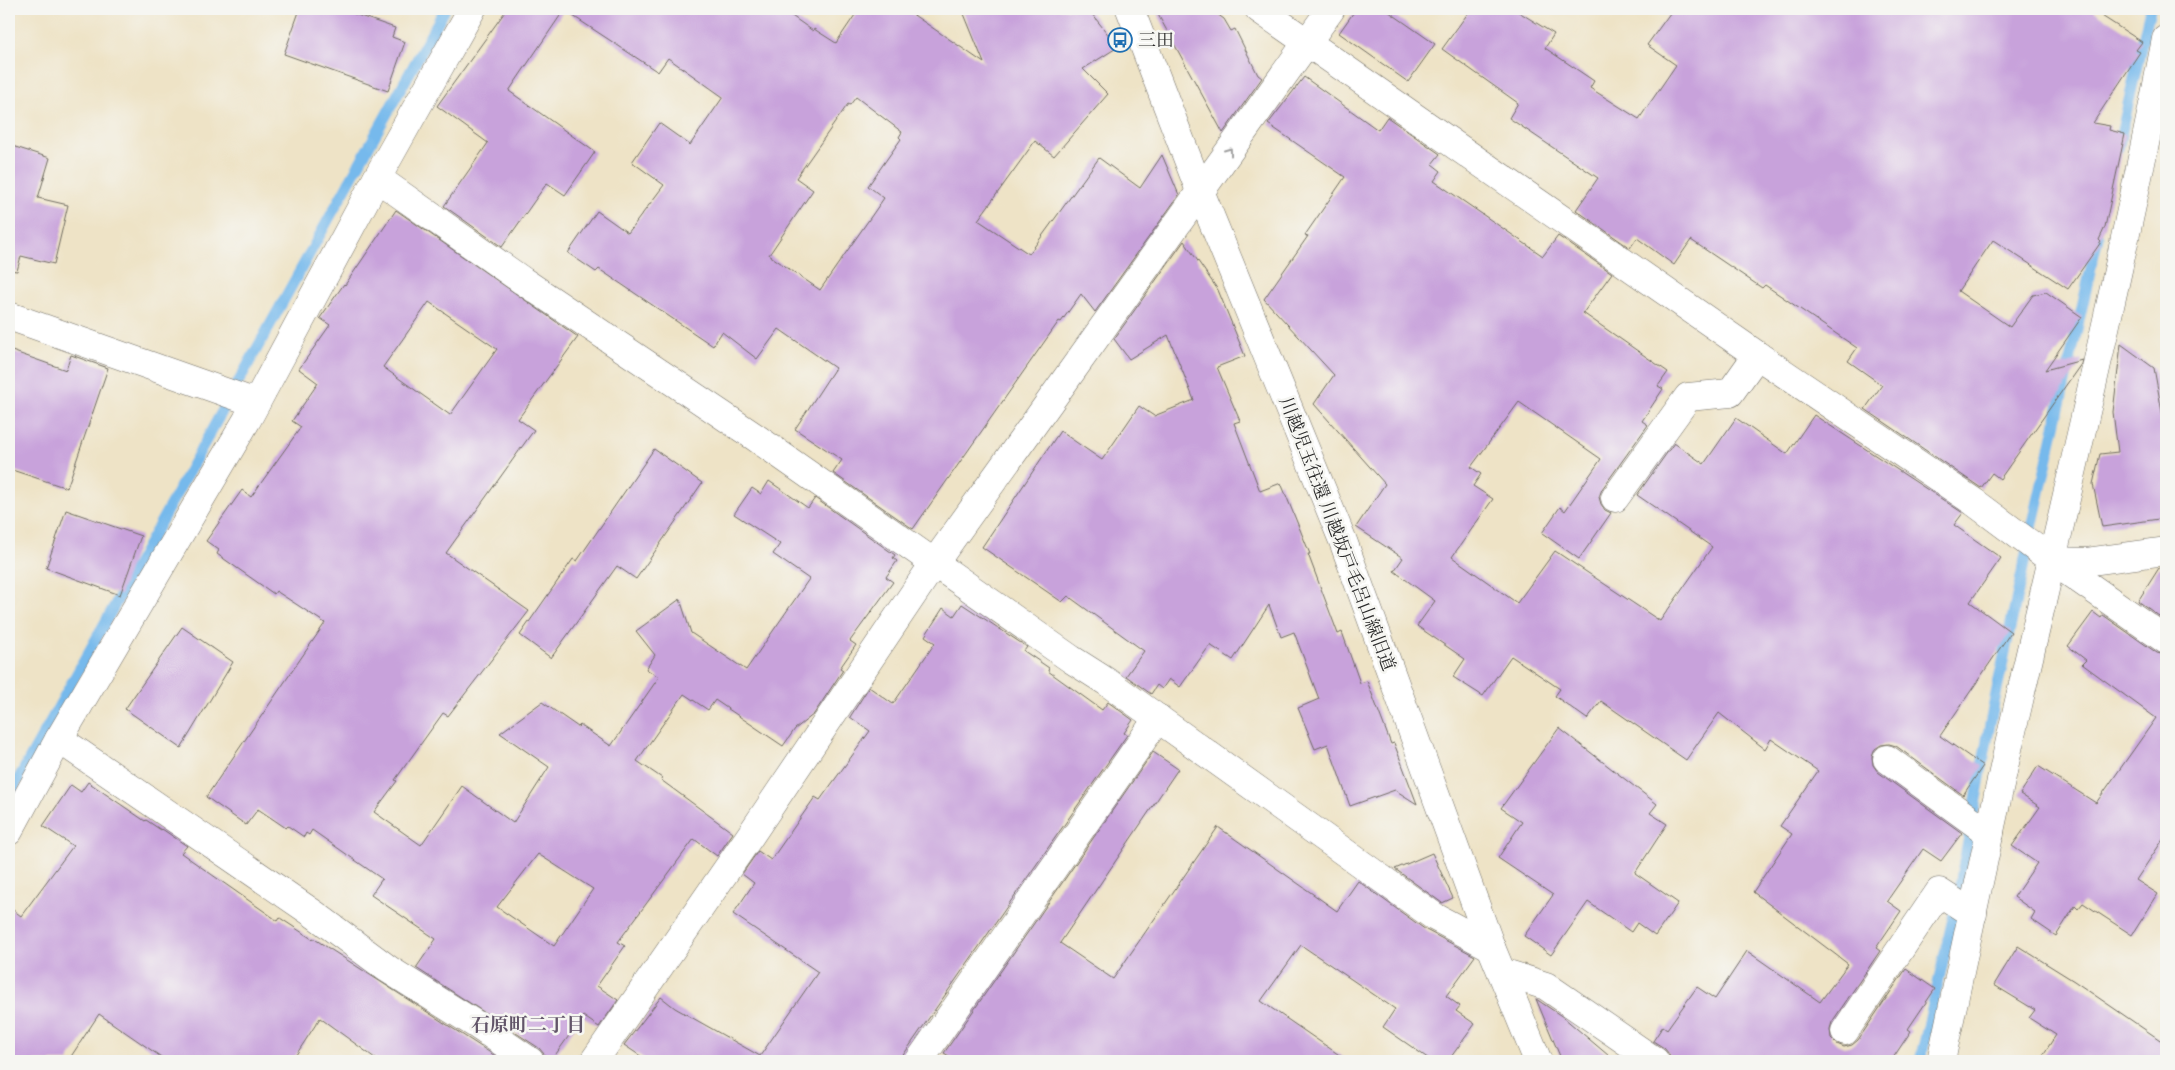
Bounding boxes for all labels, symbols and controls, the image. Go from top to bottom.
bus stop icon: 三田 [1107,27,1133,53]
place label: 三田 [1138,29,1174,52]
one-way arrow [1223,147,1232,157]
street label: 川越児玉往還 川越坂戸毛呂山線旧道 [1274,394,1400,674]
district label: 石原町二丁目 [471,1013,585,1037]

